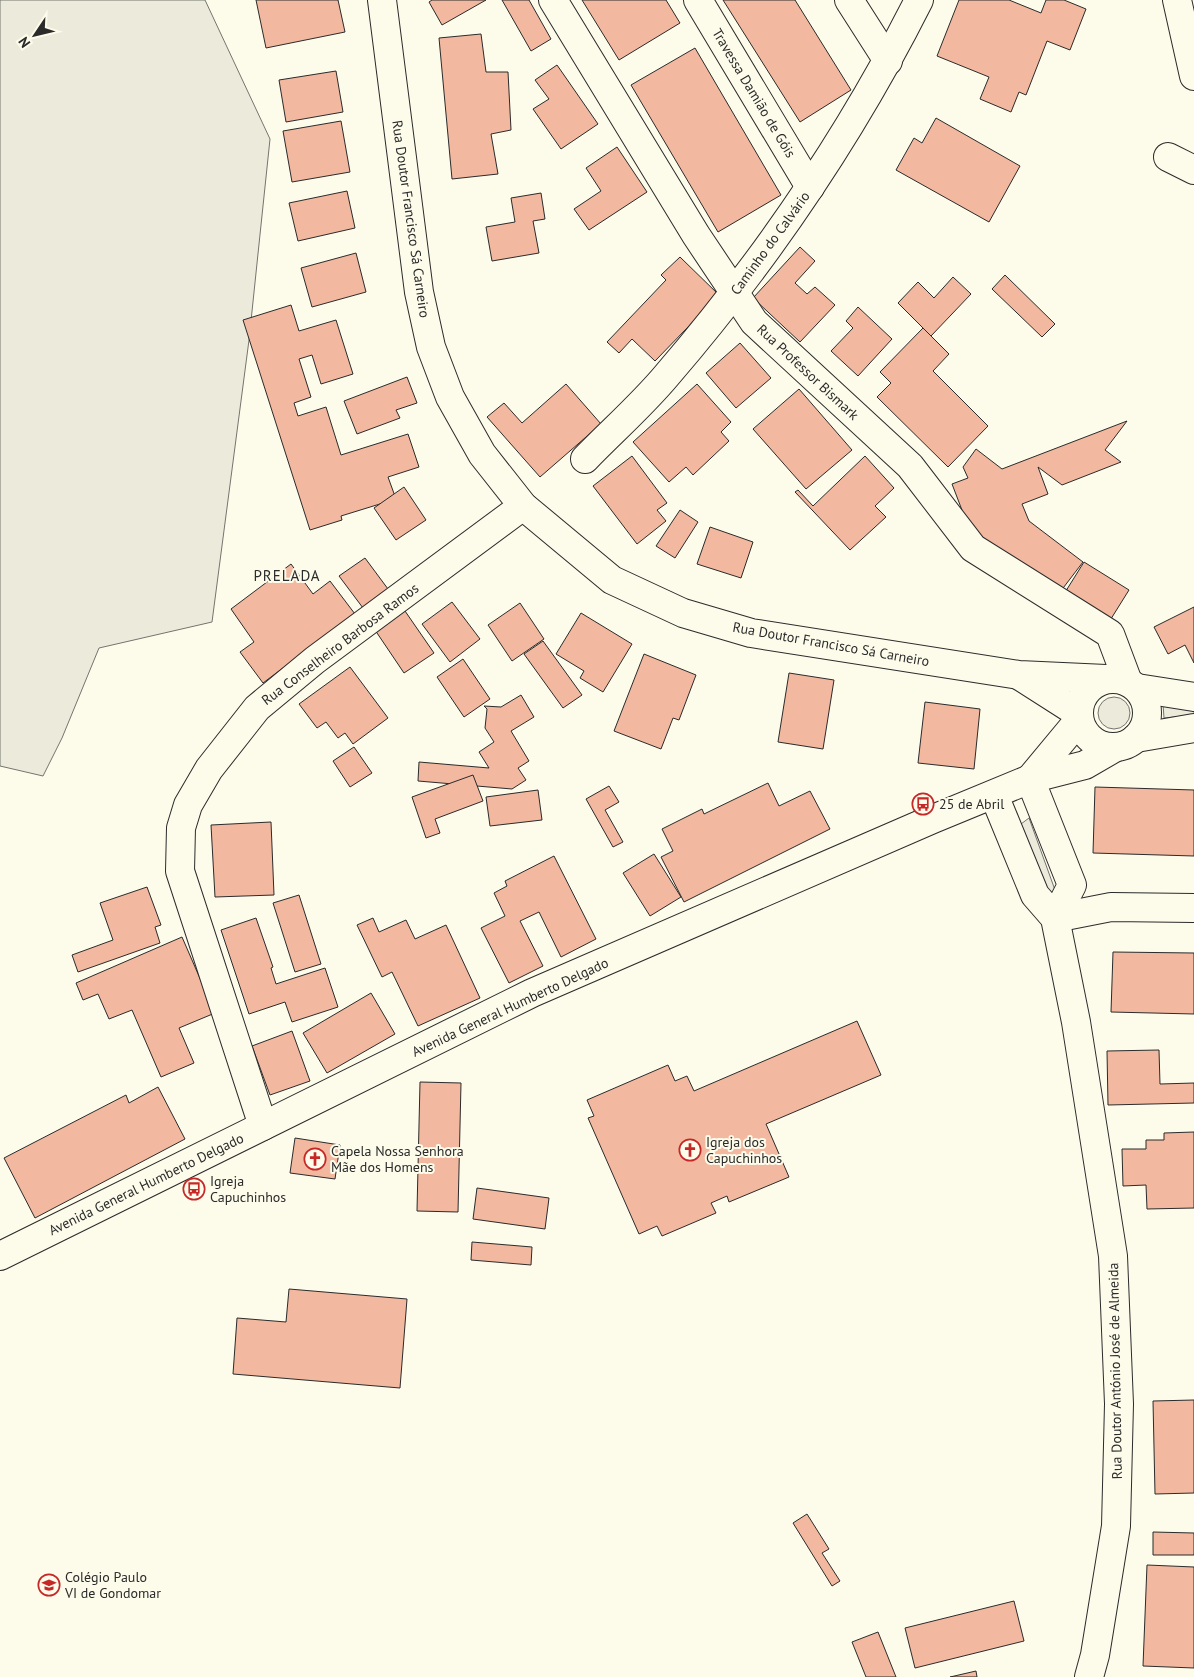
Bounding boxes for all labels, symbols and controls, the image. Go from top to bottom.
north arrow [10,10,60,60]
street label: Travessa Damião de Góis [708,25,800,161]
text: N [14,34,34,51]
street label: Rua Doutor Francisco Sá Carneiro [388,119,434,319]
street label: Caminho do Calvário [726,188,814,298]
street label: Rua Professor Bismark [753,320,863,424]
district label: PRELADA [253,566,321,585]
street label: Rua Conselheiro Barbosa Ramos [258,579,422,709]
street label: Rua Doutor Francisco Sá Carneiro [731,618,931,670]
bus stop icon: 25 de Abril [911,792,935,816]
place label: 25 de Abril [939,795,1004,813]
street label: Avenida General Humberto Delgado [409,953,611,1061]
street label: Avenida General Humberto Delgado [45,1129,247,1239]
place label: Igreja dos Capuchinhos [706,1133,782,1167]
church icon: Igreja dos Capuchinhos [678,1138,702,1162]
place label: Capela Nossa Senhora Mãe dos Homens [331,1142,464,1176]
church icon: Capela Nossa Senhora Mãe dos Homens [303,1147,327,1171]
place label: Igreja Capuchinhos [210,1172,286,1206]
bus stop icon: Igreja Capuchinhos [182,1177,206,1201]
street label: Rua Doutor António José de Almeida [1104,1263,1126,1479]
place label: Colégio Paulo VI de Gondomar [64,1568,161,1602]
school or university icon: Colégio Paulo VI de Gondomar [37,1573,61,1597]

